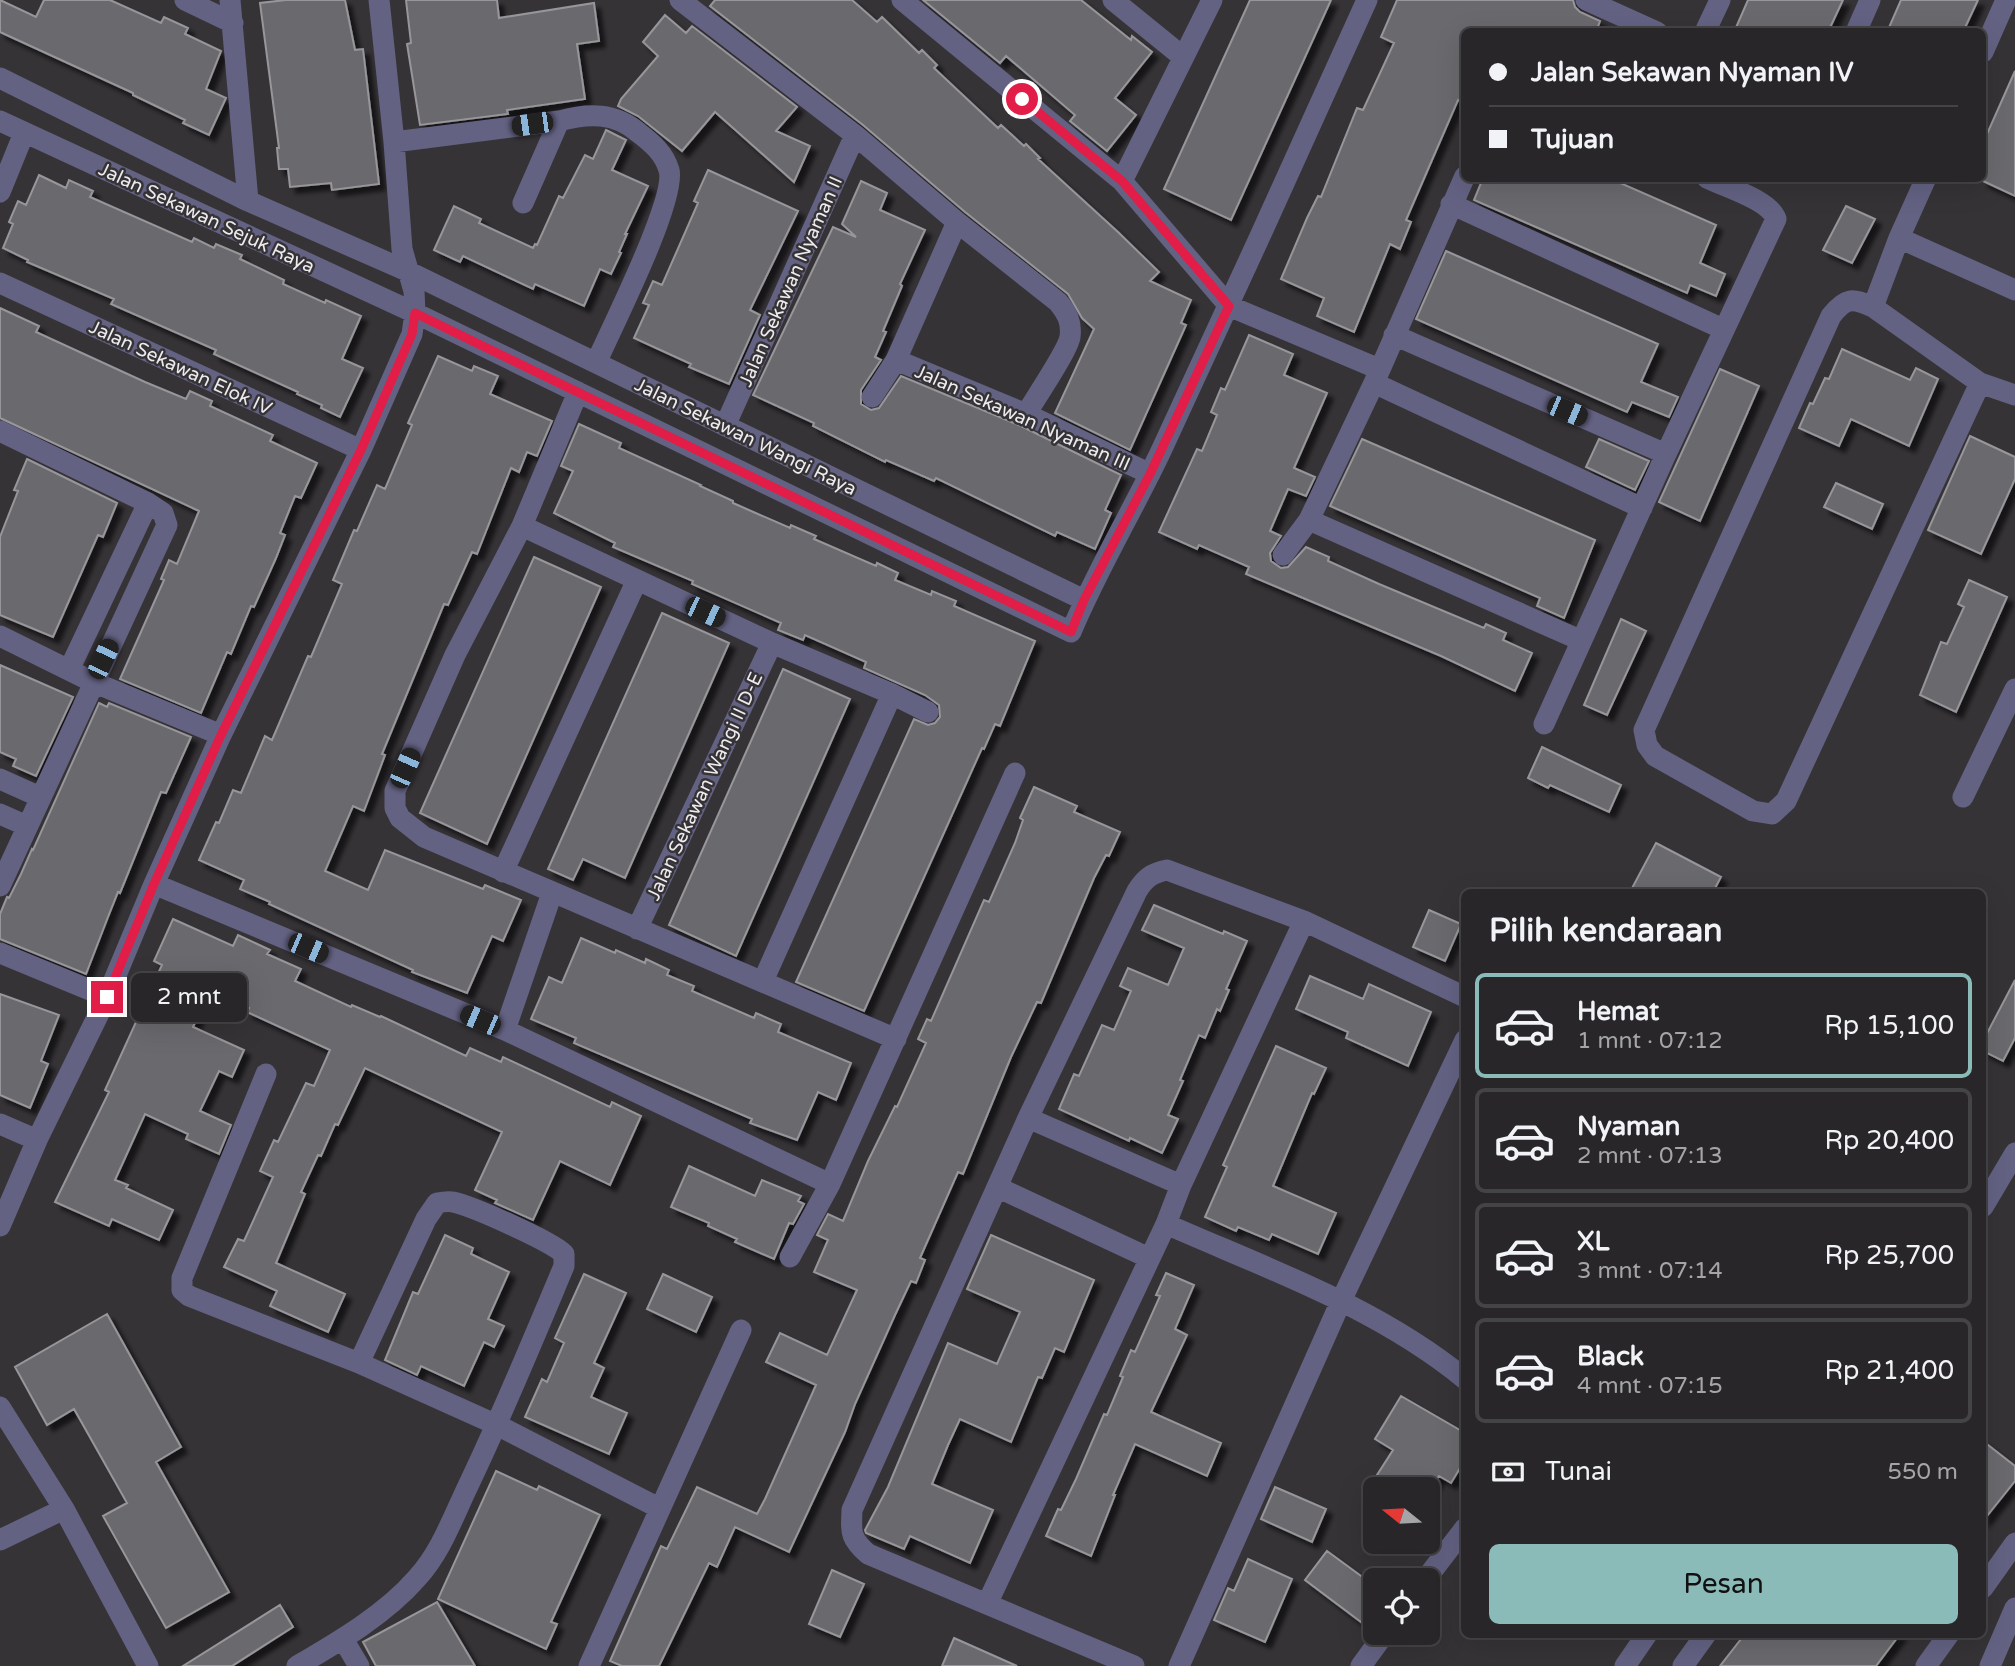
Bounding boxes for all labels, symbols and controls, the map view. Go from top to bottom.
text: Jalan Sekawan Nyaman IV [1531,57,1854,88]
route start [1006,83,1038,115]
car [510,111,555,137]
text: Tujuan [1531,124,1614,155]
street label: Jalan Sekawan Sejuk Raya [95,158,318,278]
street label: Jalan Sekawan Nyaman II [734,173,847,390]
street label: Jalan Sekawan Elok IV [86,316,275,420]
street label: Jalan Sekawan Nyaman III [911,360,1134,475]
street label: Jalan Sekawan Wangi Raya [631,374,860,500]
car [1544,393,1591,429]
car [682,594,729,630]
car [85,636,122,682]
street label: Jalan Sekawan Wangi II D-E [642,669,767,904]
car [387,745,424,791]
text: Pilih kendaraan [1489,912,1723,950]
car [285,930,332,966]
callout: 2 mnt [132,972,247,1021]
route end [91,981,123,1013]
text: 2 mnt [157,983,221,1011]
icon: car [1493,994,1556,1057]
text: Hemat [1577,996,1659,1027]
car [457,1002,504,1038]
text: Rp 15,100 [1824,1010,1954,1041]
text: 1 mnt · 07:12 [1577,1027,1723,1055]
icon: car [1493,1109,1556,1172]
text: Nyaman [1577,1111,1680,1142]
text: Rp 20,400 [1824,1125,1954,1156]
text: 2 mnt · 07:13 [1577,1142,1723,1170]
icon: car [1493,1224,1556,1287]
text: XL [1577,1226,1609,1257]
text: Rp 25,700 [1824,1240,1954,1271]
text: 3 mnt · 07:14 [1577,1257,1723,1285]
icon: car [1493,1339,1556,1402]
text: Black [1577,1341,1644,1372]
text: Rp 21,400 [1824,1355,1954,1386]
text: 4 mnt · 07:15 [1577,1372,1723,1400]
icon: cash [1489,1453,1527,1491]
text: Tunai [1545,1456,1612,1487]
text: 550 m [1888,1458,1958,1486]
north arrow [1363,1477,1440,1554]
map controls [1363,1477,1440,1645]
button: Pesan [1489,1544,1958,1624]
button: locate [1363,1568,1440,1645]

